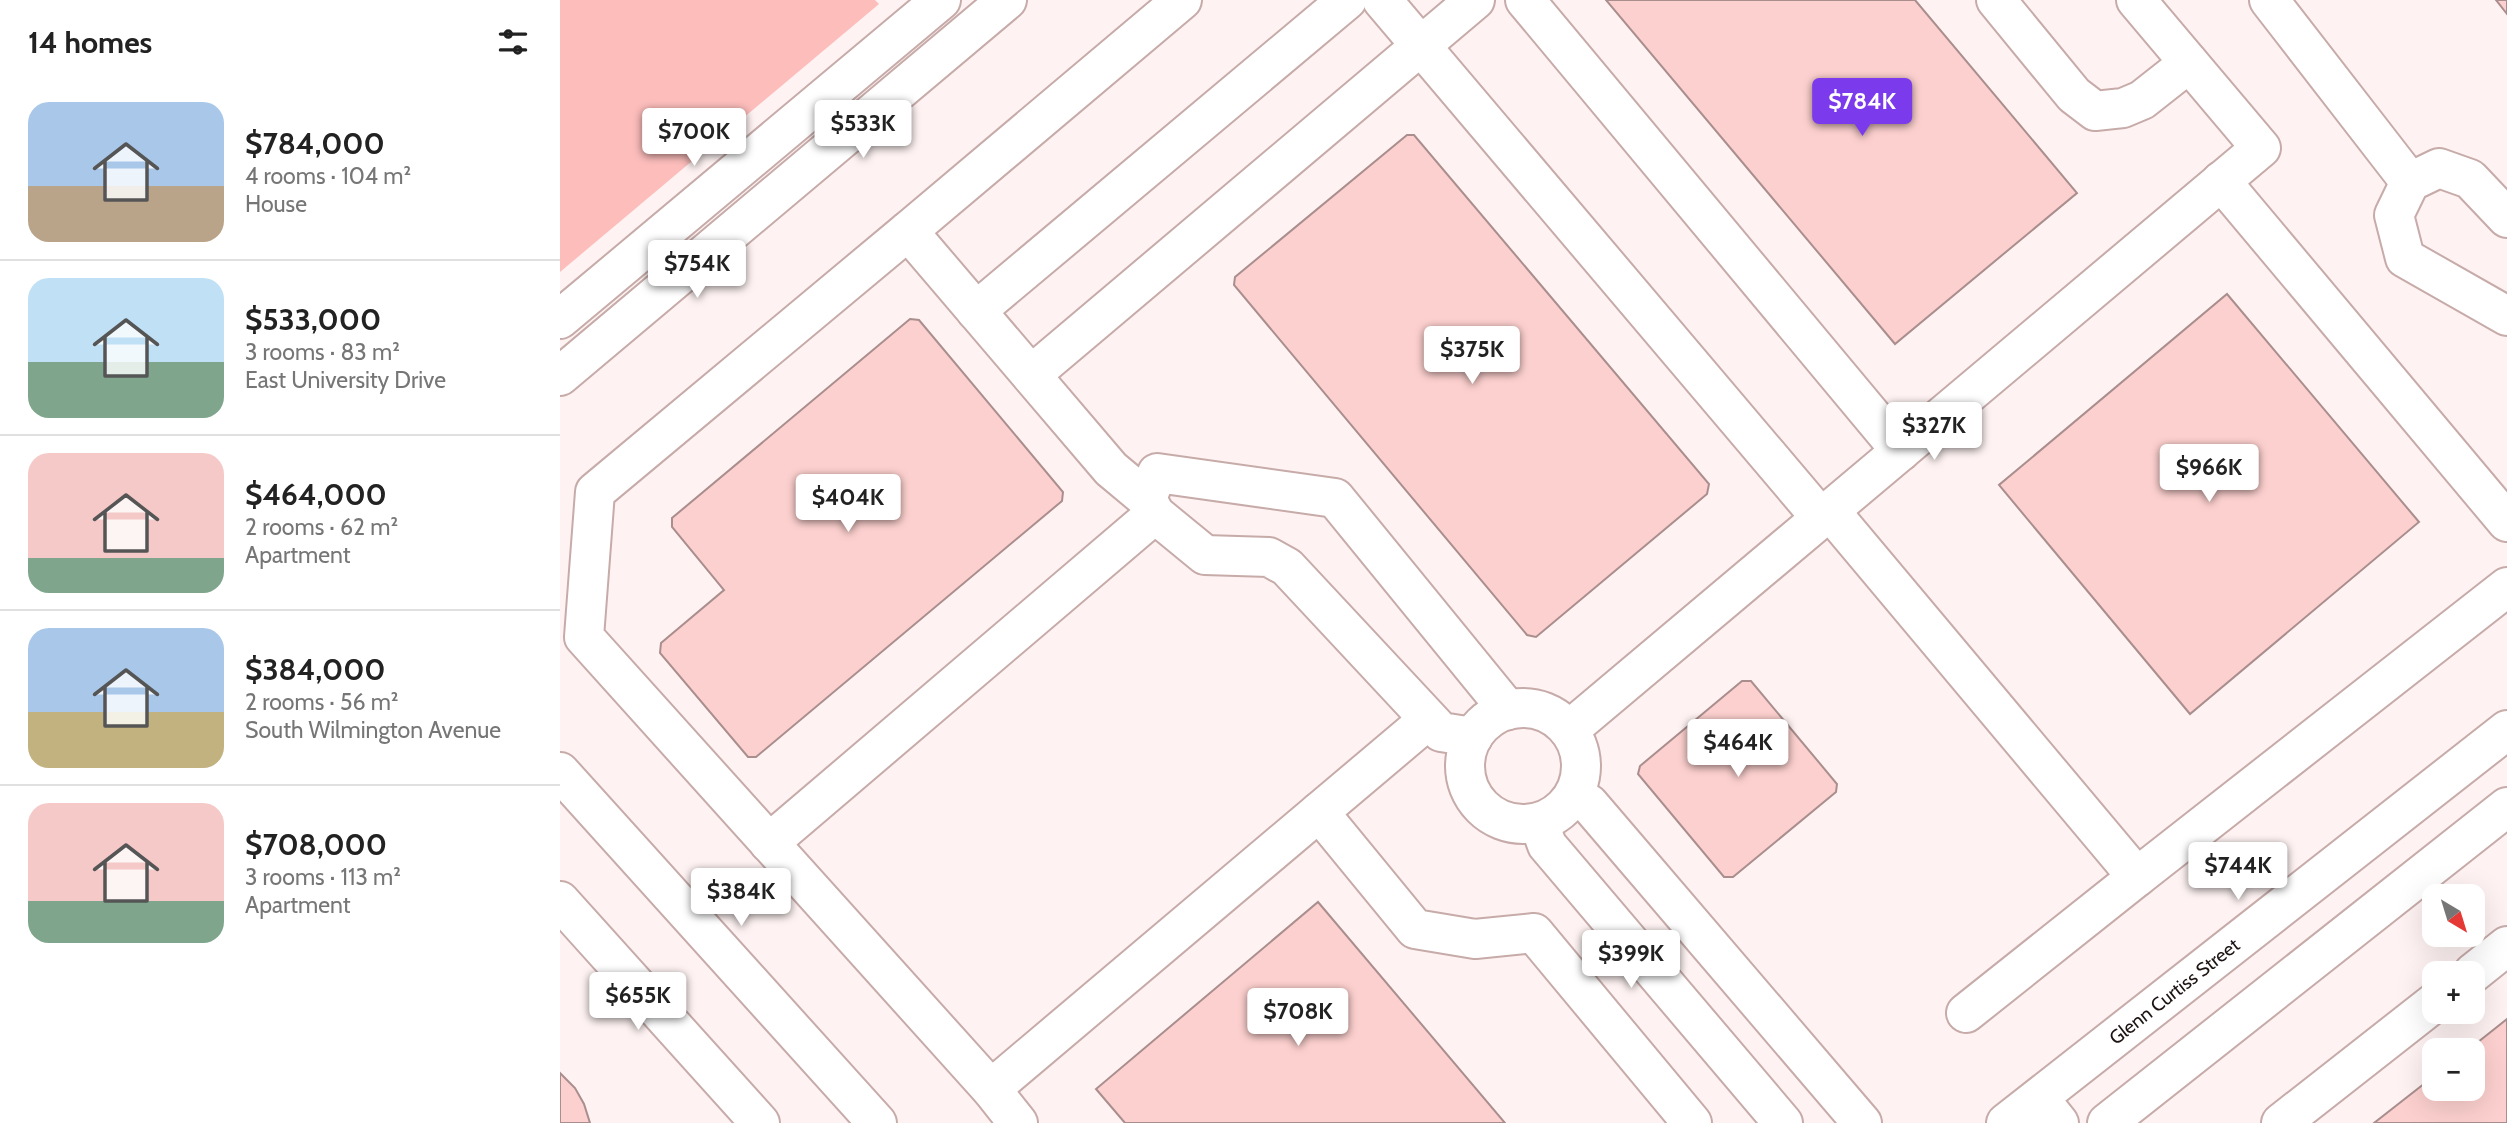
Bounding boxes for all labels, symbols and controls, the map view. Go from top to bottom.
icon: filters [494,23,532,61]
text: 14 homes [28,24,152,61]
pin: $784K [1813,78,1911,138]
text: $784K [1828,87,1896,115]
pin: $533K [814,100,912,160]
pin: $700K [645,108,743,168]
text: $533K [831,109,895,137]
text: $700K [658,117,730,145]
text: $784,000 [245,125,385,162]
icon: home [84,130,168,214]
text: 4 rooms · 104 m² [245,162,411,190]
text: House [245,190,307,218]
pin: $754K [648,240,746,300]
text: $754K [664,249,730,277]
text: $533,000 [245,301,381,338]
icon: home [84,306,168,390]
pin: $375K [1423,326,1521,386]
text: $375K [1440,335,1504,363]
text: 3 rooms · 83 m² [245,338,400,366]
text: East University Drive [245,366,446,394]
pin: $327K [1885,402,1983,462]
text: $327K [1902,411,1966,439]
pin: $966K [2160,444,2258,504]
text: $966K [2176,453,2242,481]
pin: $404K [799,475,897,534]
text: $464,000 [245,476,387,513]
icon: home [84,481,168,565]
text: $404K [812,483,884,511]
text: 2 rooms · 62 m² [245,513,398,541]
text: Apartment [245,541,350,569]
text: $384,000 [245,651,386,688]
icon: home [84,656,168,740]
text: 2 rooms · 56 m² [245,688,399,716]
text: South Wilmington Avenue [245,716,501,744]
pin: $464K [1689,720,1787,779]
text: $464K [1703,728,1773,756]
text: $708,000 [245,826,387,863]
icon: home [84,831,168,915]
pin: $744K [2189,842,2287,902]
text: $744K [2204,851,2272,879]
text: 3 rooms · 113 m² [245,863,401,891]
pin: $384K [692,869,790,928]
text: $384K [707,877,775,905]
north arrow [2422,884,2485,947]
map controls [2422,884,2485,1101]
text: Apartment [245,891,350,919]
pin: $399K [1582,930,1680,990]
street label: Glenn Curtiss Street [2105,933,2244,1049]
text: $399K [1598,939,1664,967]
button: + [2422,961,2485,1024]
pin: $655K [589,972,687,1032]
text: $655K [605,981,671,1009]
pin: $708K [1249,988,1347,1048]
text: $708K [1263,997,1333,1025]
button: − [2422,1038,2485,1101]

